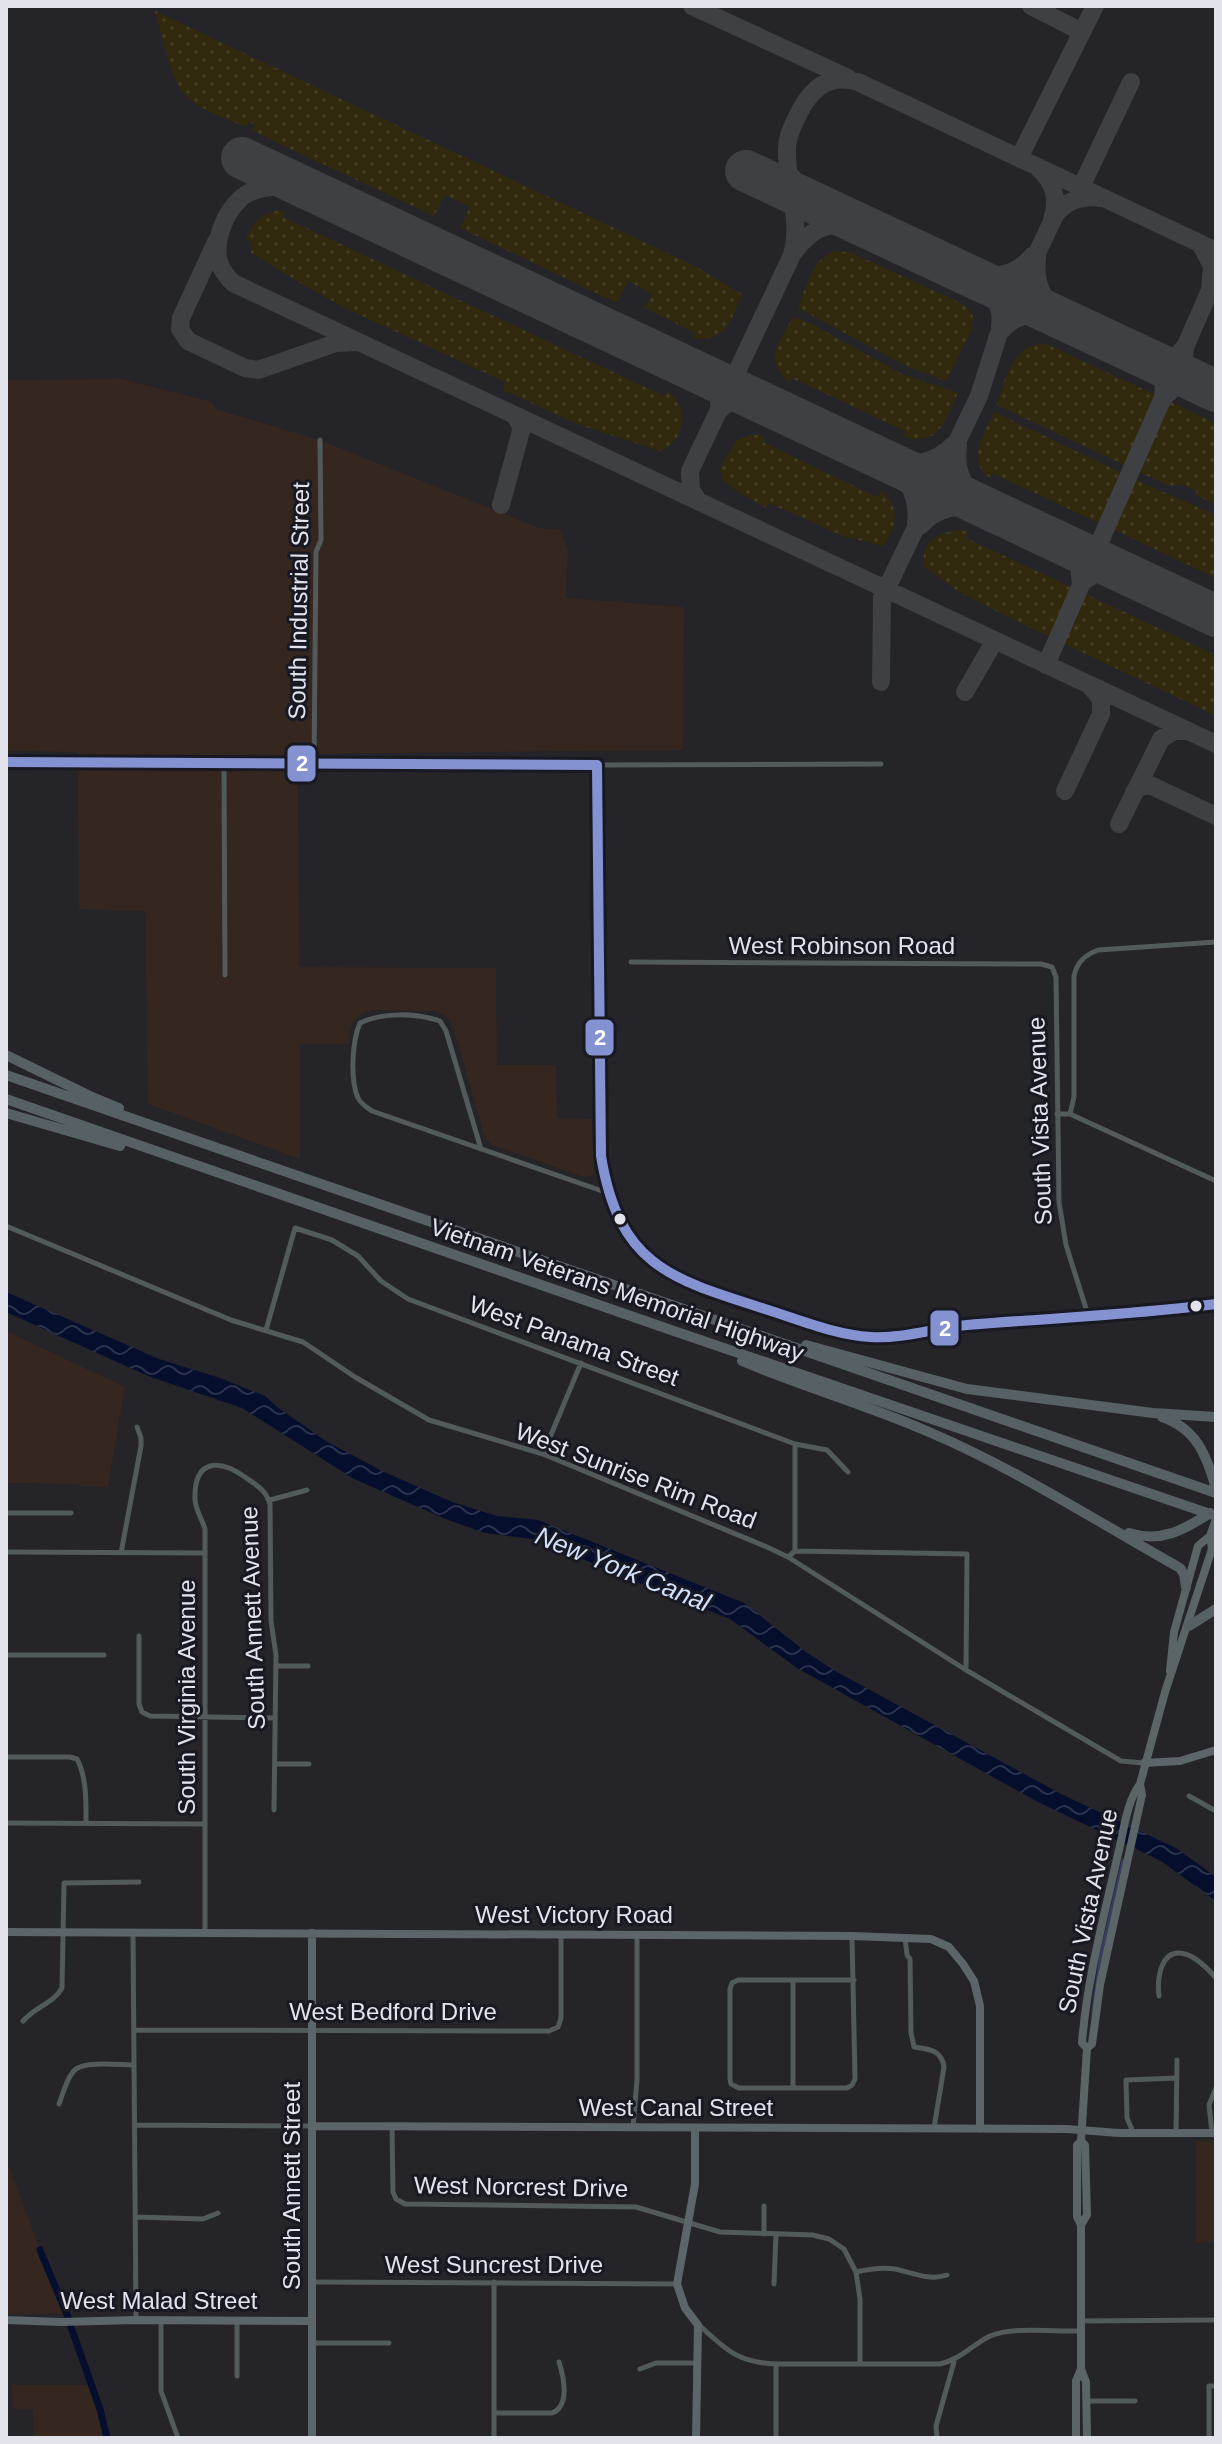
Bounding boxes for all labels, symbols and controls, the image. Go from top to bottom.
street label: South Industrial Street [283,482,314,720]
line badge: 2 [286,744,317,783]
text: 2 [296,751,308,776]
street label: West Robinson Road [729,932,955,959]
street label: South Vista Avenue [1022,1016,1057,1226]
line badge: 2 [584,1018,615,1057]
text: 2 [594,1025,606,1050]
unlabelled marker [612,1211,628,1227]
street label: Vietnam Veterans Memorial Highway [427,1213,807,1366]
street label: West Panama Street [466,1290,683,1391]
unlabelled marker [1188,1298,1204,1314]
line badge: 2 [929,1309,960,1347]
text: 2 [939,1316,951,1341]
street label: West Sunrise Rim Road [512,1417,760,1534]
street label: South Annett Avenue [235,1506,270,1730]
water label: New York Canal [531,1520,716,1618]
street label: South Virginia Avenue [173,1579,200,1815]
street label: South Vista Avenue [1053,1806,1122,2016]
street label: West Victory Road [475,1901,673,1928]
street label: West Bedford Drive [289,1998,497,2025]
street label: South Annett Street [278,2082,305,2290]
street label: West Canal Street [579,2094,773,2121]
street label: West Norcrest Drive [414,2171,628,2202]
street label: West Suncrest Drive [385,2251,603,2278]
street label: West Malad Street [61,2287,258,2314]

